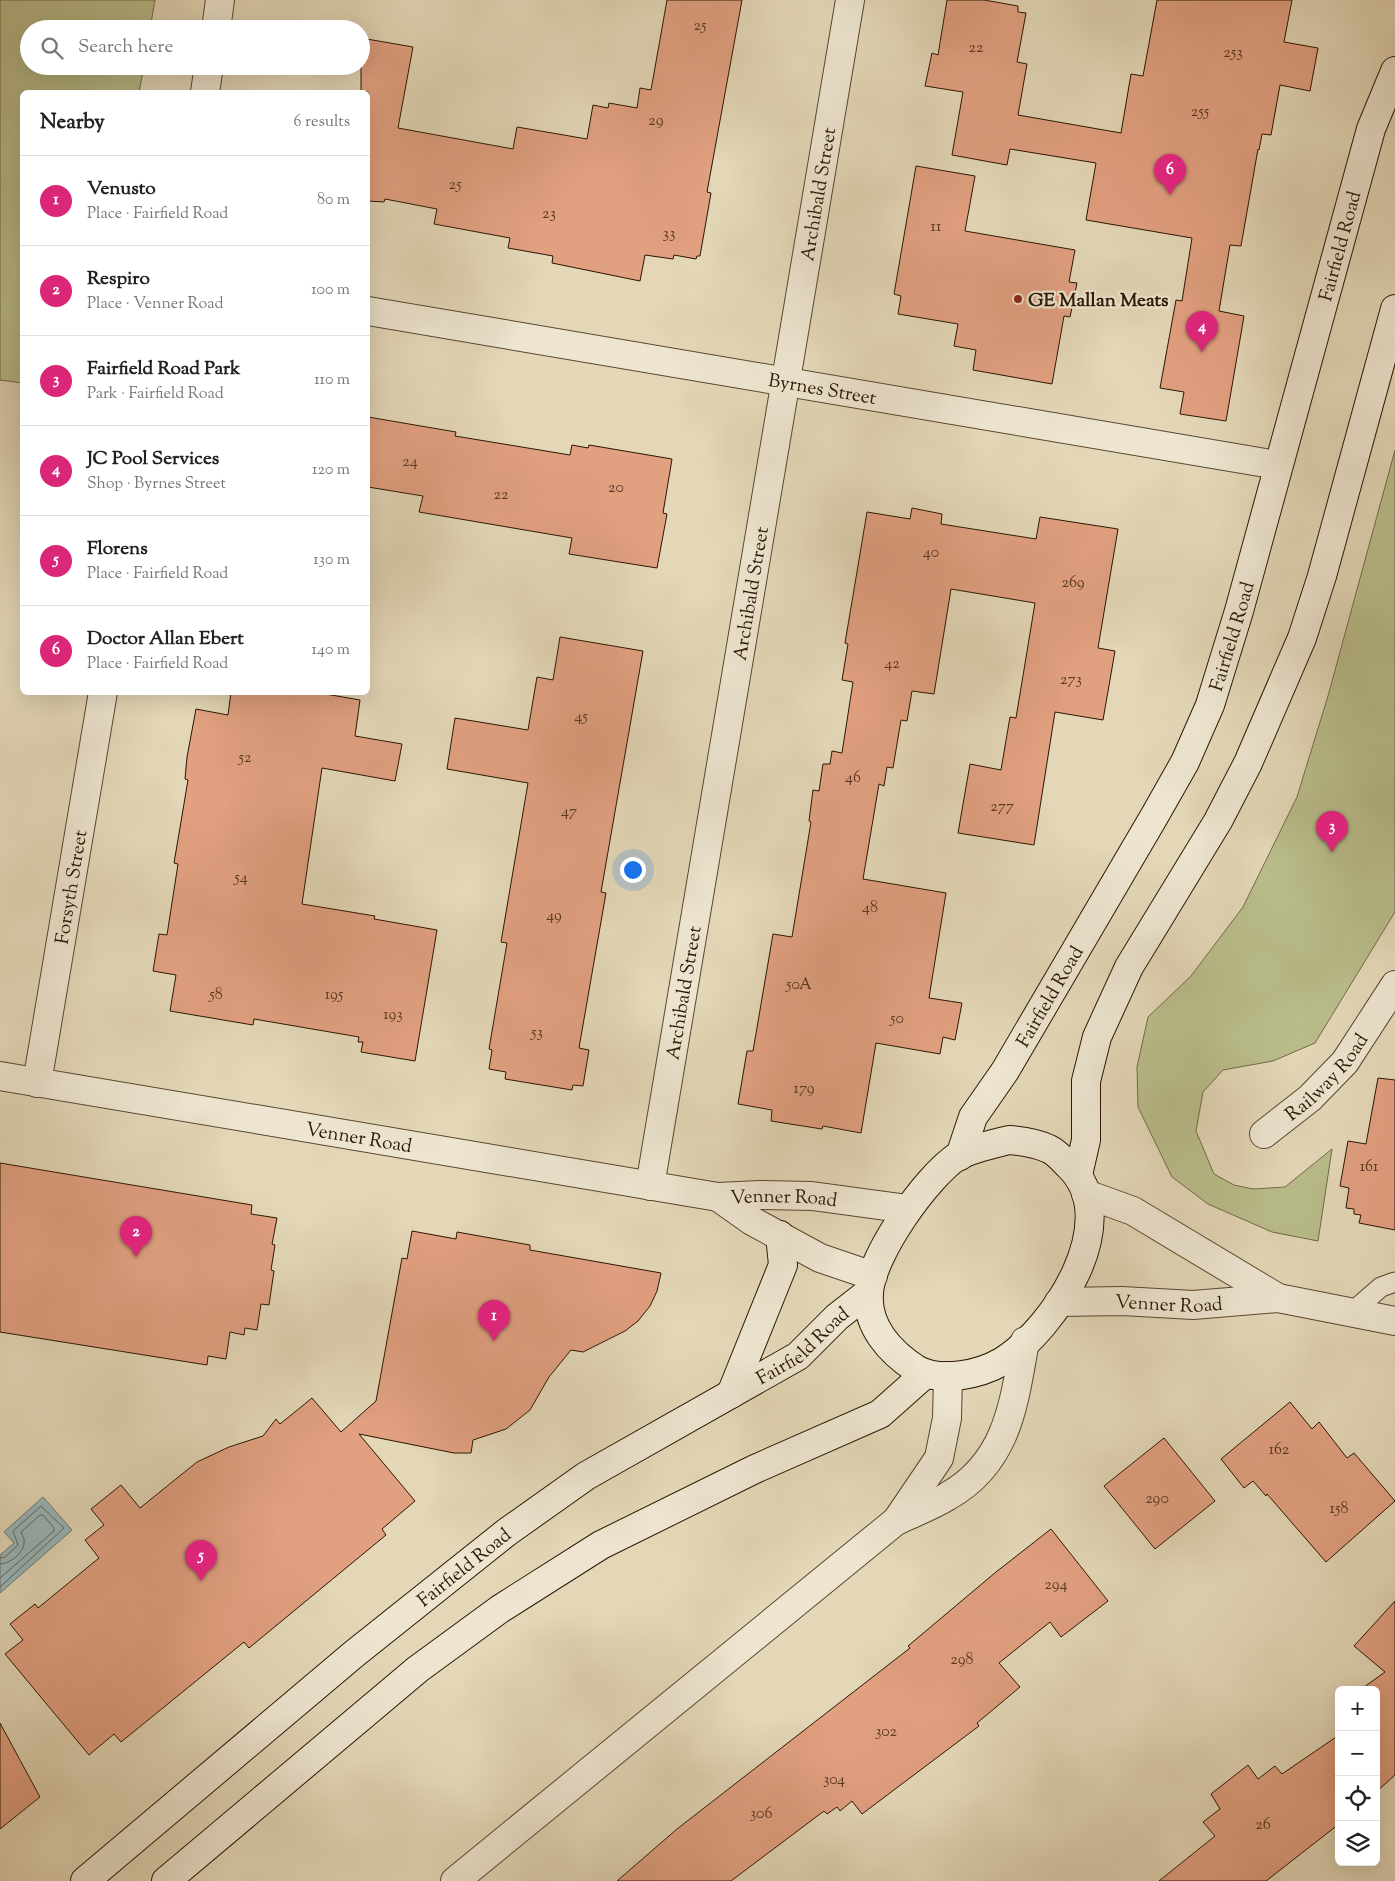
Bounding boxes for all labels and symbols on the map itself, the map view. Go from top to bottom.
house number: 25 [694,15,707,38]
house number: 22 [969,37,984,60]
house number: 253 [1223,42,1243,65]
house number: 255 [1191,101,1210,124]
house number: 29 [648,110,664,133]
street label: Archibald Street [795,125,844,263]
pin: 6 [1154,154,1186,195]
house number: 25 [449,174,462,197]
street label: Fairfield Road [1313,188,1369,305]
house number: 23 [542,203,556,226]
house number: 11 [931,216,942,239]
house number: 33 [663,223,675,246]
place label: GE Mallan Meats [1028,288,1169,315]
marker: GE Mallan Meats [1012,293,1024,305]
pin: 4 [1186,311,1218,352]
street label: Byrnes Street [766,368,879,413]
house number: 24 [402,451,418,474]
house number: 20 [608,477,624,500]
house number: 22 [494,484,509,507]
street label: Archibald Street [728,524,777,663]
house number: 40 [923,542,939,565]
house number: 269 [1061,572,1085,595]
street label: Fairfield Road [1204,579,1262,695]
house number: 42 [884,653,900,676]
house number: 273 [1060,669,1082,692]
house number: 45 [574,706,588,729]
house number: 52 [238,747,252,770]
house number: 46 [845,767,861,790]
house number: 277 [990,796,1014,819]
house number: 47 [561,801,577,824]
pin: 3 [1316,811,1348,852]
street label: Forsyth Street [50,827,96,946]
your location [620,857,646,883]
house number: 54 [233,867,248,890]
house number: 48 [862,897,878,920]
house number: 49 [546,905,562,928]
street label: Archibald Street [660,924,710,1062]
street label: Fairfield Road [1011,941,1091,1053]
house number: 50A [785,974,812,997]
house number: 58 [208,984,223,1007]
house number: 195 [325,984,344,1007]
house number: 193 [383,1004,403,1027]
house number: 50 [889,1008,904,1031]
house number: 53 [530,1022,543,1045]
street label: Railway Road [1280,1029,1376,1129]
house number: 179 [794,1078,815,1101]
street label: Venner Road [303,1117,414,1161]
house number: 161 [1360,1156,1379,1179]
street label: Venner Road [730,1184,839,1215]
pin: 2 [120,1216,152,1257]
street label: Venner Road [1114,1290,1224,1321]
pin: 1 [478,1300,510,1341]
street label: Fairfield Road [752,1301,856,1393]
house number: 162 [1269,1439,1290,1462]
house number: 290 [1145,1488,1169,1511]
house number: 158 [1330,1498,1348,1521]
street label: Fairfield Road [412,1523,518,1615]
pin: 5 [185,1540,217,1581]
house number: 294 [1044,1574,1068,1597]
house number: 298 [950,1649,974,1672]
house number: 302 [875,1721,898,1744]
house number: 304 [823,1769,845,1792]
house number: 306 [750,1803,772,1826]
house number: 26 [1255,1814,1271,1837]

